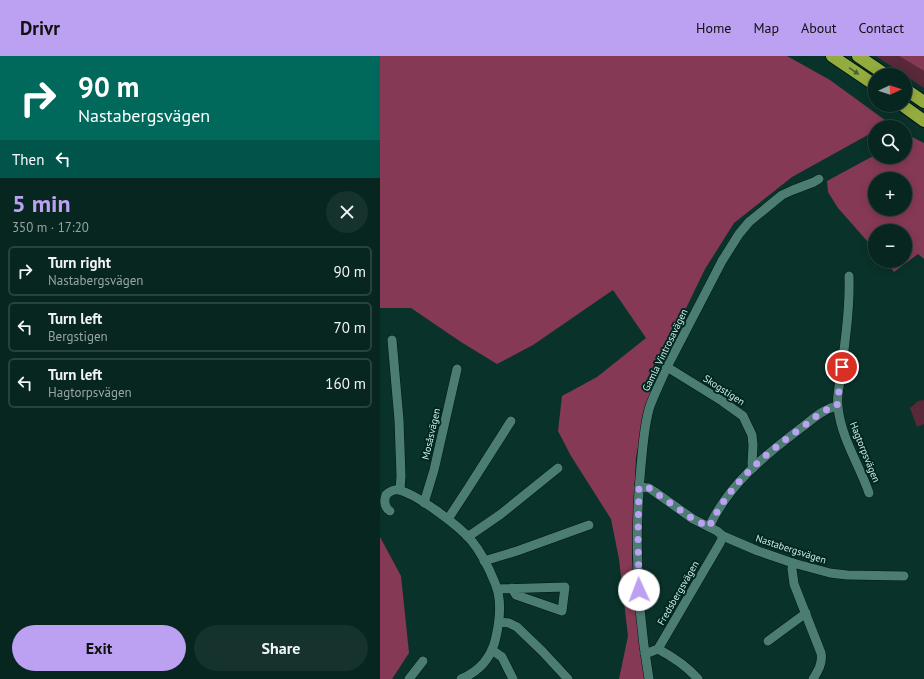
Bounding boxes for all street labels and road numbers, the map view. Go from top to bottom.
street label: Gamla Vintrosavägen [639,307,691,393]
street label: Skogstigen [701,372,747,408]
street label: Mosåsvägen [419,407,443,461]
street label: Hagtorpsvägen [847,420,883,484]
street label: Nastabergsvägen [754,531,828,567]
street label: Fredsbergsvägen [654,558,702,628]

